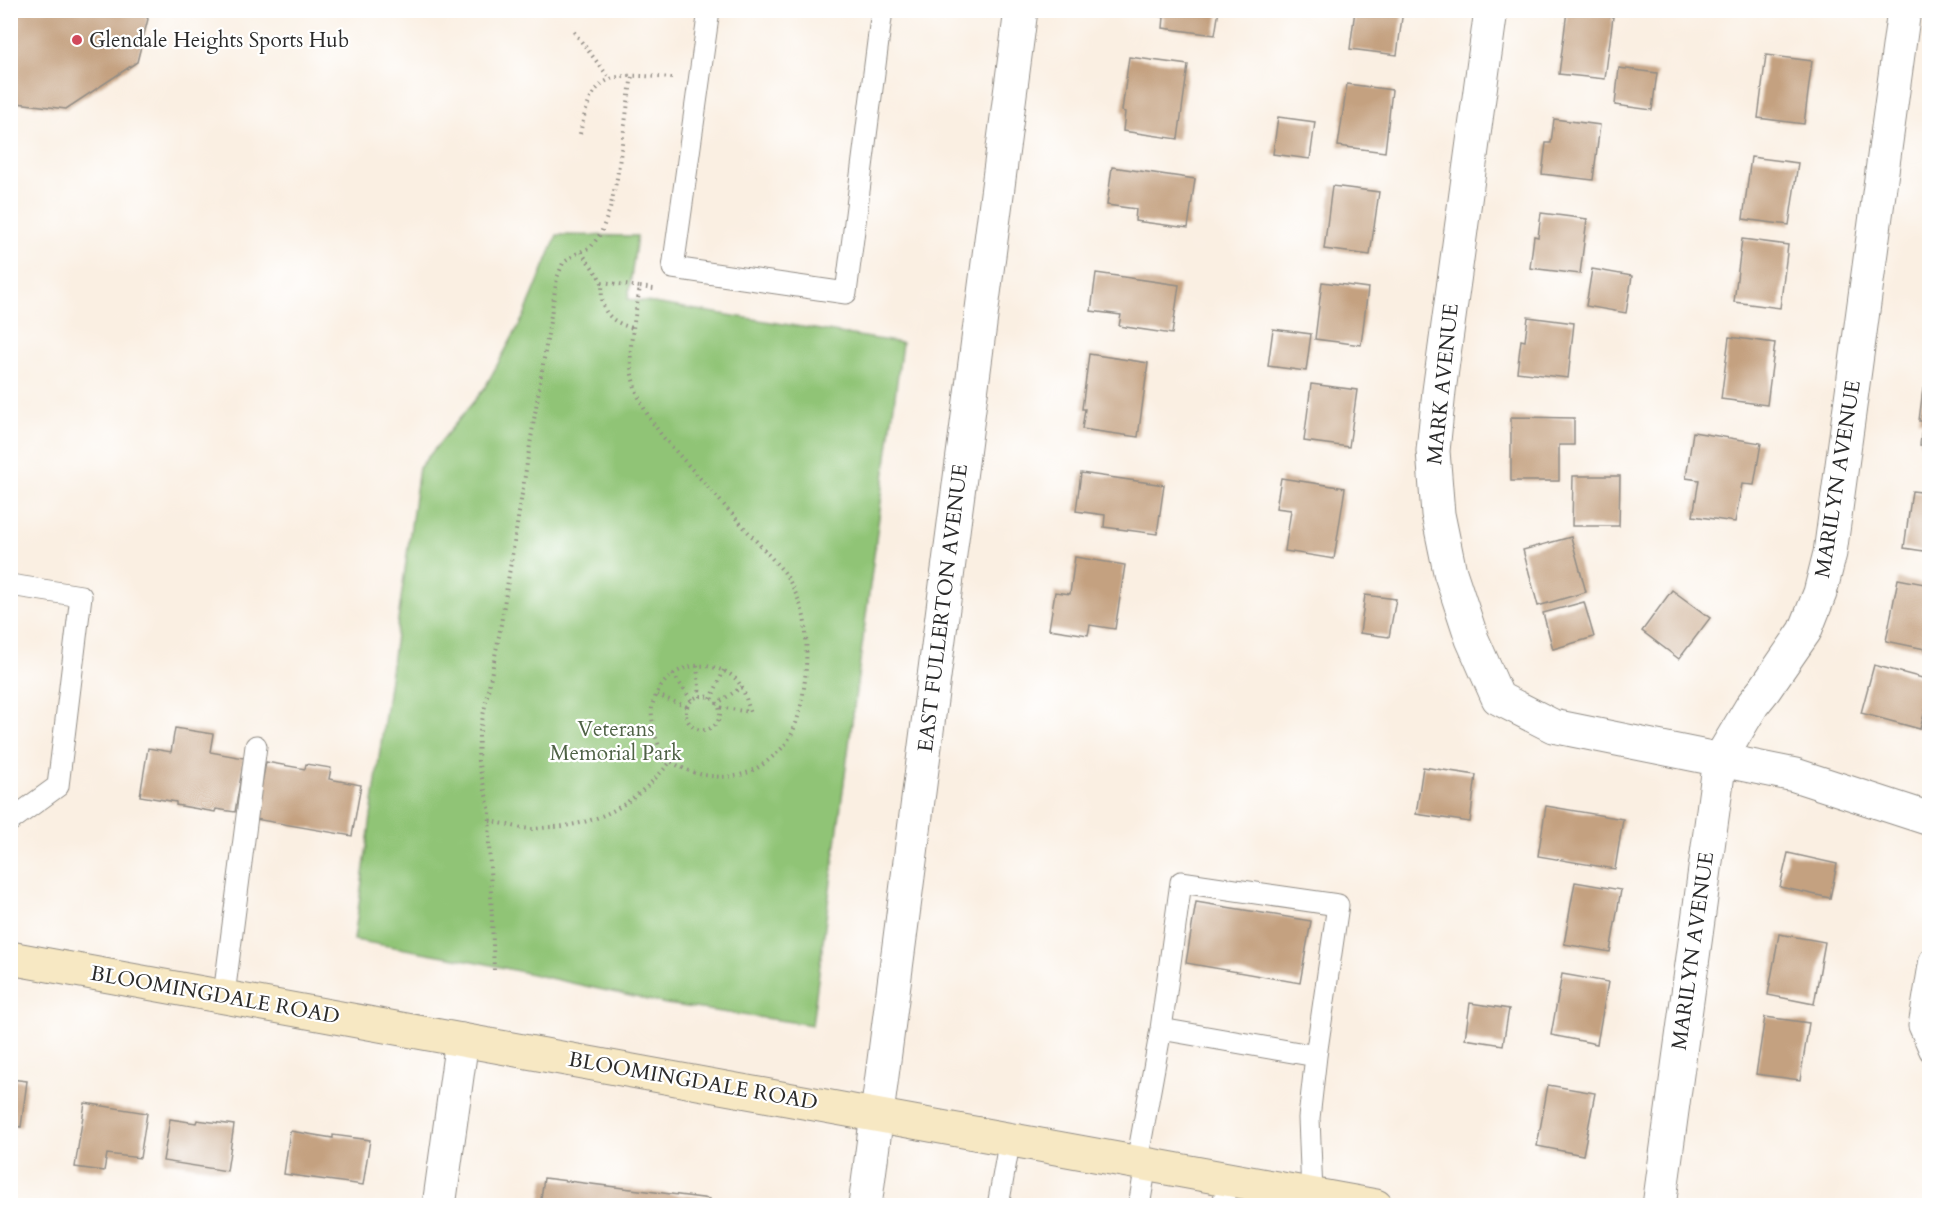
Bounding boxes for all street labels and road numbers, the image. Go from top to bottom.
street label: MARK AVENUE [1420,302,1466,466]
street label: MARILYN AVENUE [1808,378,1868,580]
street label: EAST FULLERTON AVENUE [911,462,975,754]
street label: MARILYN AVENUE [1665,850,1721,1052]
street label: BLOOMINGDALE ROAD [88,959,342,1031]
street label: BLOOMINGDALE ROAD [566,1045,820,1117]

